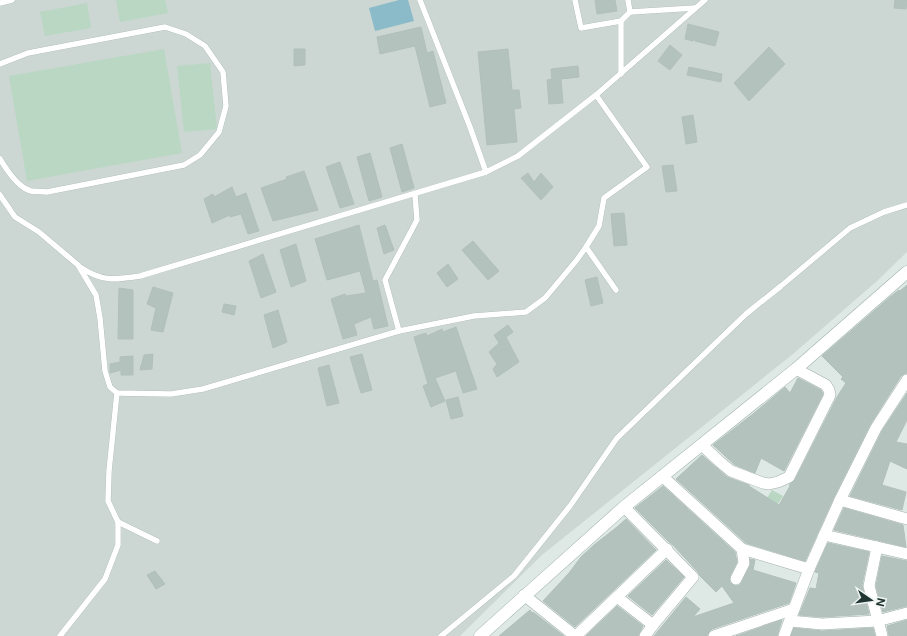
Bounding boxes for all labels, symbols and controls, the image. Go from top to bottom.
north arrow [851,580,891,620]
text: N [873,597,889,608]

